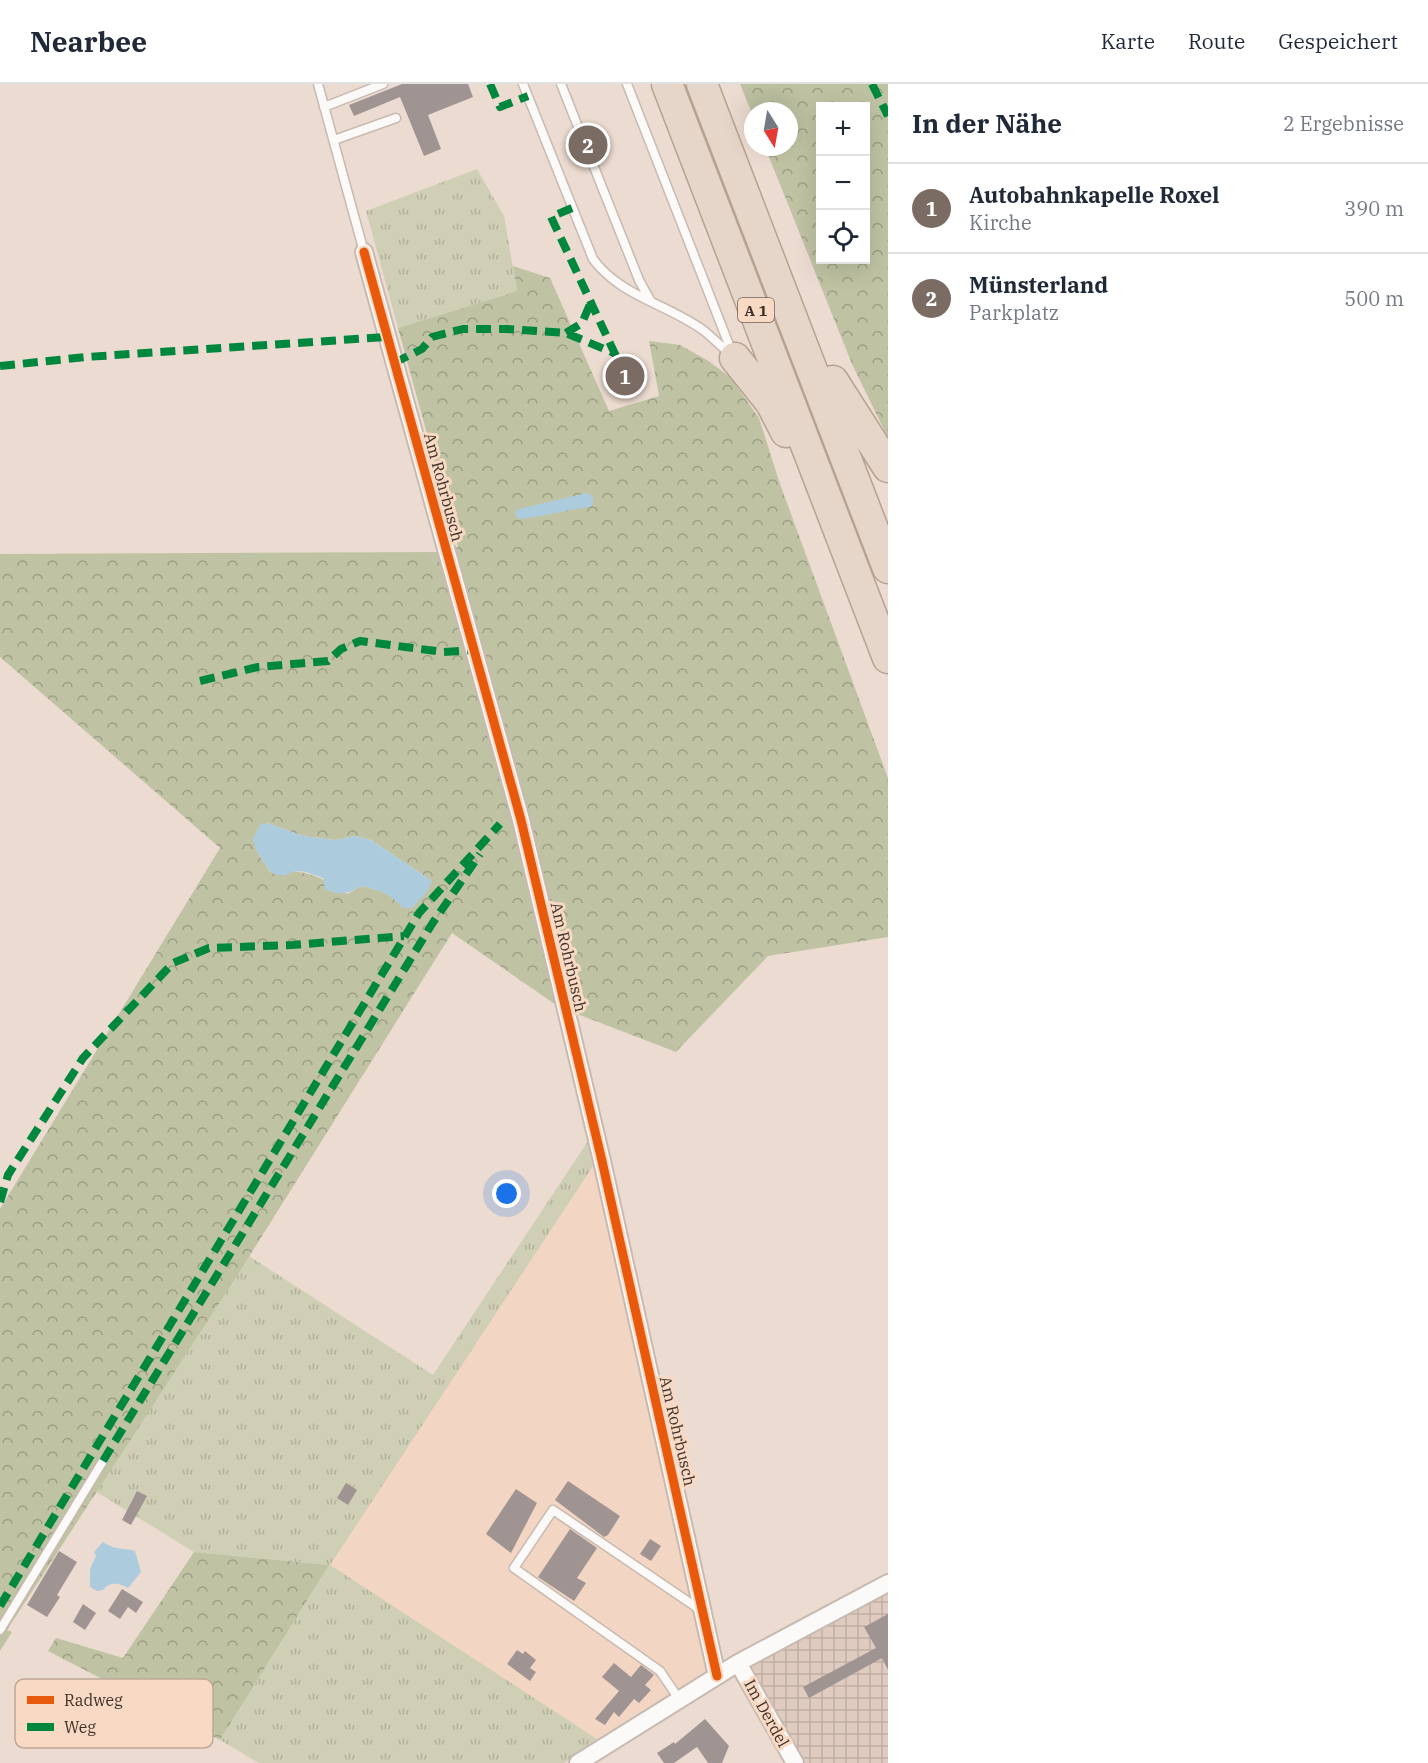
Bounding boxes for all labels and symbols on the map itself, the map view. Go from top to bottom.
north arrow [744,102,798,156]
pin: 2 [568,122,608,168]
road number: A 1 [738,298,774,322]
pin: 1 [606,354,644,398]
street label: Am Rohrbusch [420,430,468,544]
street label: Am Rohrbusch [547,900,591,1014]
your location [492,1179,521,1208]
street label: Am Rohrbusch [656,1374,700,1488]
street label: Im Derdel [740,1676,794,1751]
legend [15,1679,213,1748]
text: Radweg [64,1690,123,1710]
text: Weg [64,1717,96,1737]

